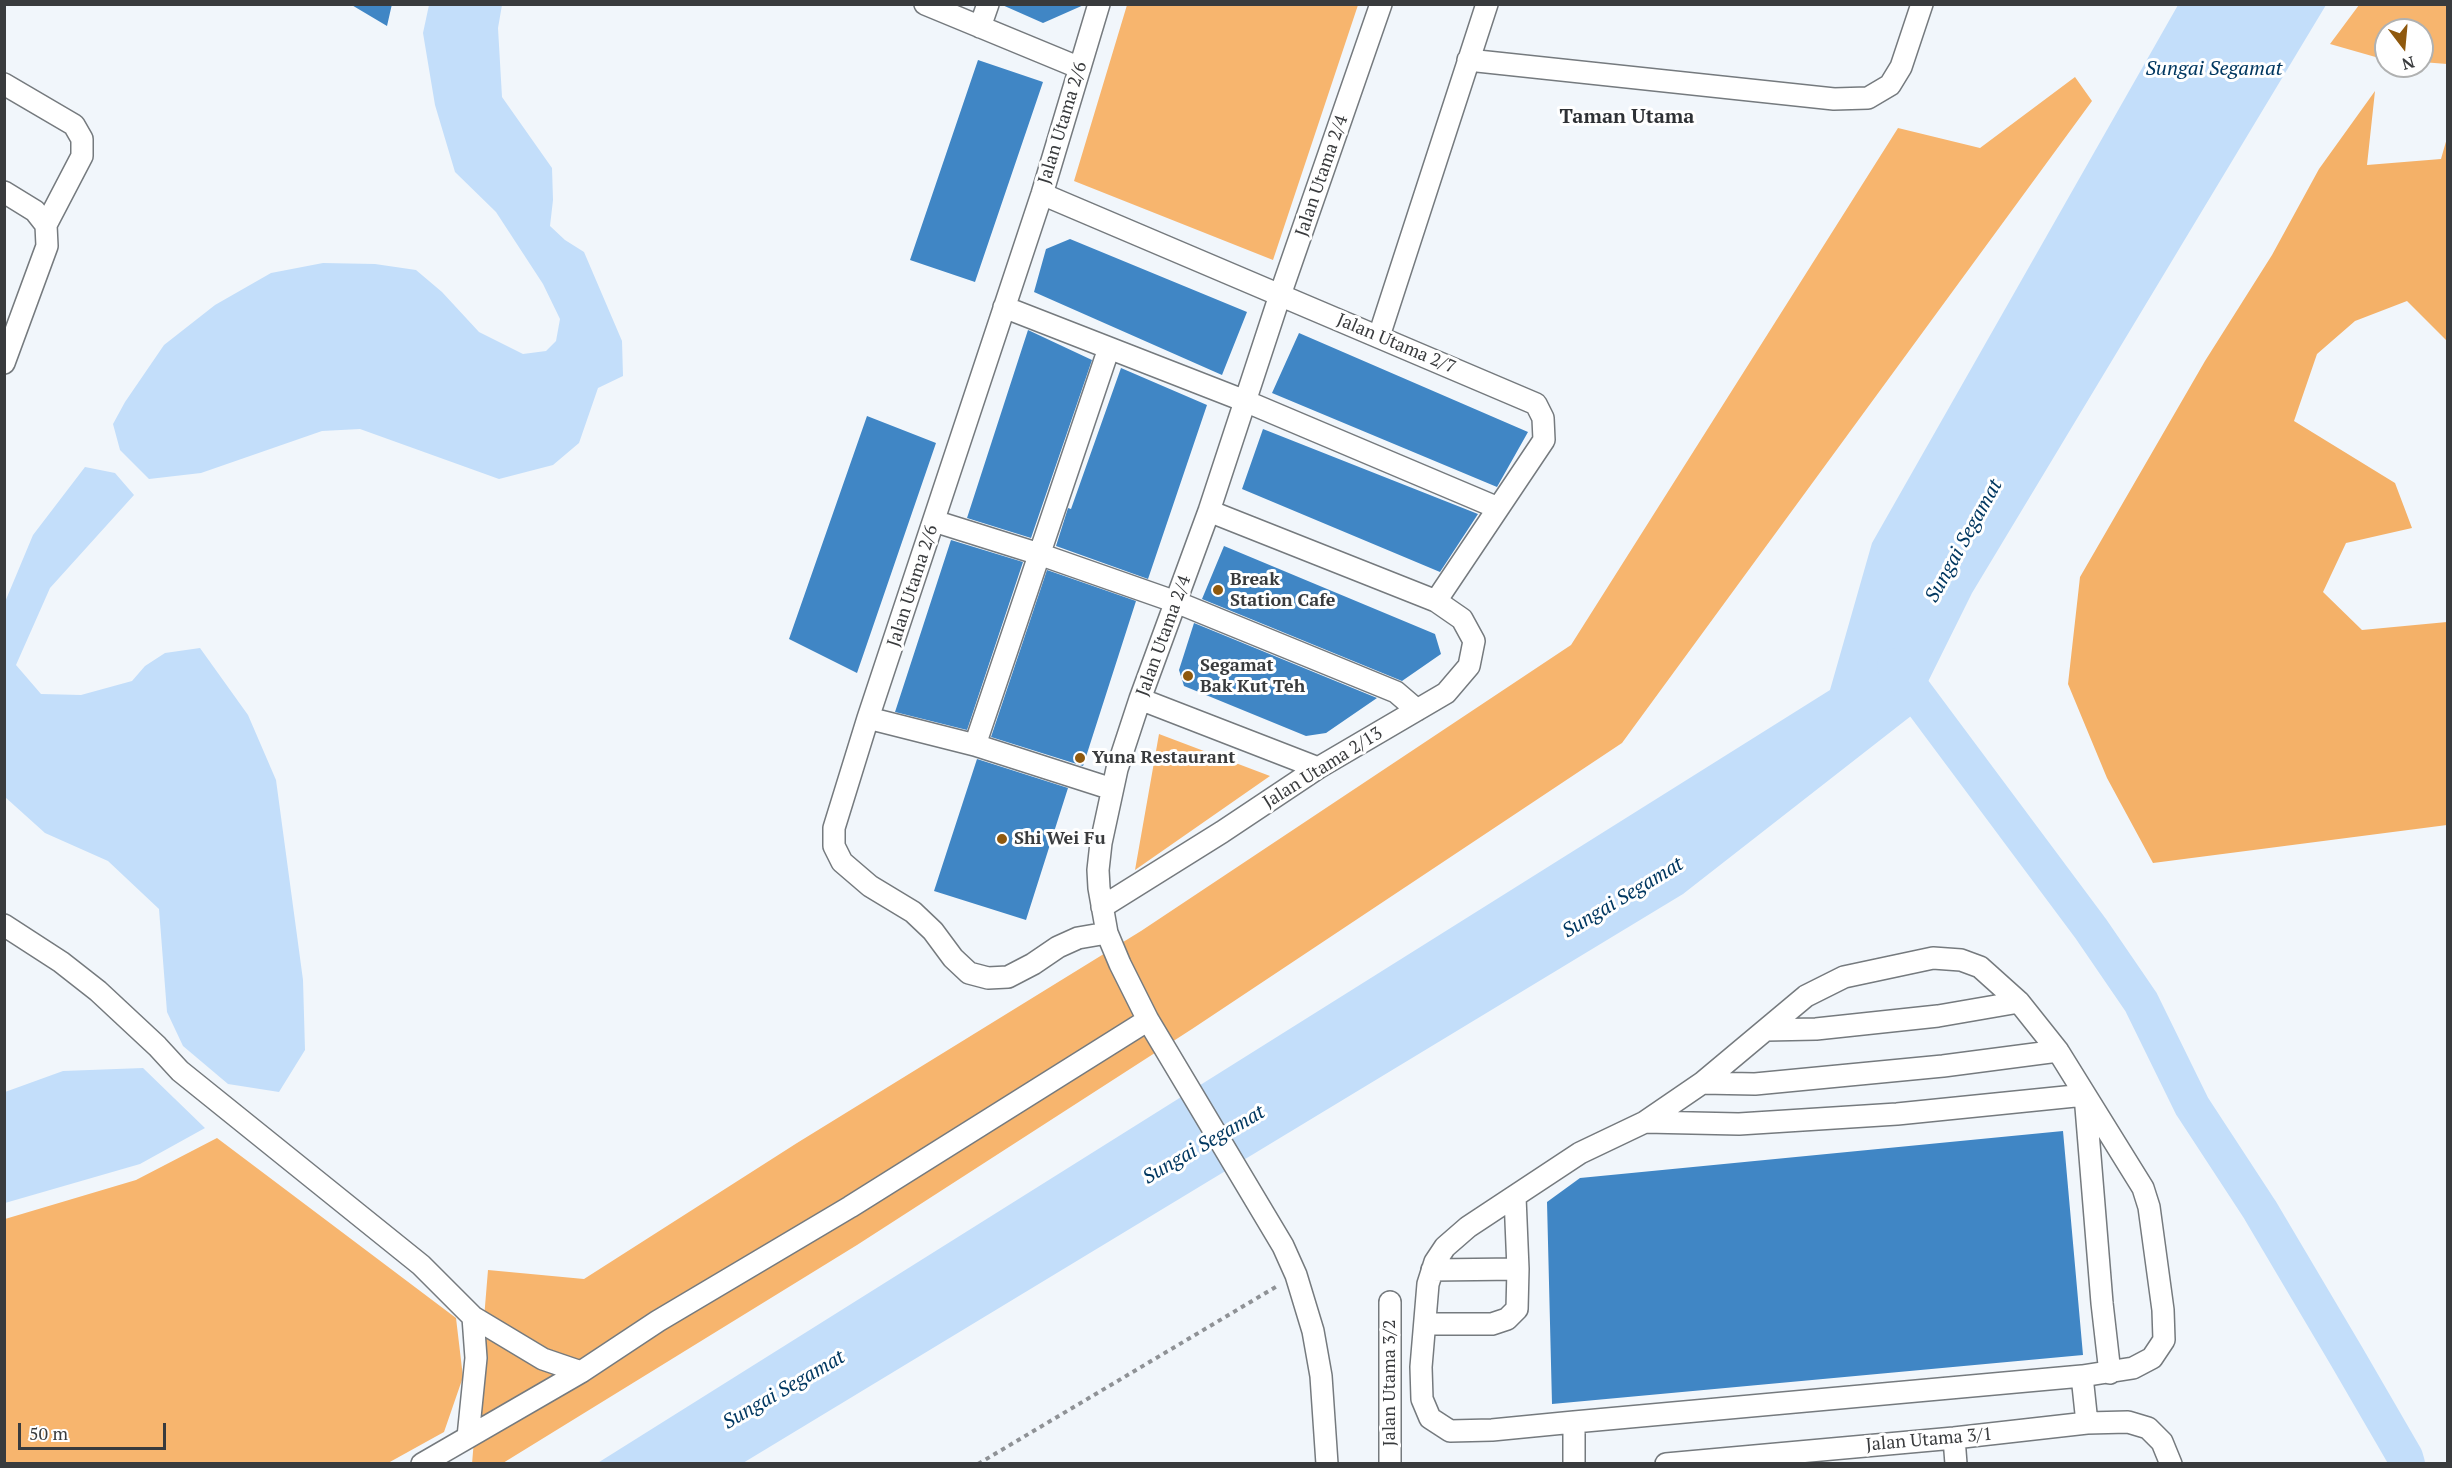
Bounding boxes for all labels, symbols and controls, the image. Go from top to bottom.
north arrow [2374,18,2434,78]
text: N [2400,51,2417,76]
water label: Sungai Segamat [2146,57,2282,81]
street label: Jalan Utama 2/6 [1034,59,1092,187]
district label: Taman Utama [1560,105,1694,129]
street label: Jalan Utama 2/4 [1291,112,1353,240]
street label: Jalan Utama 2/7 [1333,309,1459,379]
water label: Sungai Segamat [1920,475,2008,607]
street label: Jalan Utama 2/6 [883,522,943,650]
place label: Break Station Cafe [1230,569,1335,612]
street label: Jalan Utama 2/4 [1132,573,1196,699]
marker: Break Station Cafe [1211,583,1225,597]
place label: Segamat Bak Kut Teh [1200,655,1305,698]
marker: Segamat Bak Kut Teh [1181,669,1195,683]
street label: Jalan Utama 2/13 [1259,723,1387,813]
place label: Yuna Restaurant [1092,747,1235,769]
marker: Yuna Restaurant [1073,751,1087,765]
place label: Shi Wei Fu [1014,828,1106,850]
marker: Shi Wei Fu [995,832,1009,846]
water label: Sungai Segamat [1558,852,1688,944]
water label: Sungai Segamat [1139,1100,1269,1190]
street label: Jalan Utama 3/2 [1379,1319,1401,1447]
water label: Sungai Segamat [719,1345,849,1435]
scale bar [21,1411,170,1449]
text: 50 m [29,1421,68,1445]
street label: Jalan Utama 3/1 [1865,1424,1993,1456]

